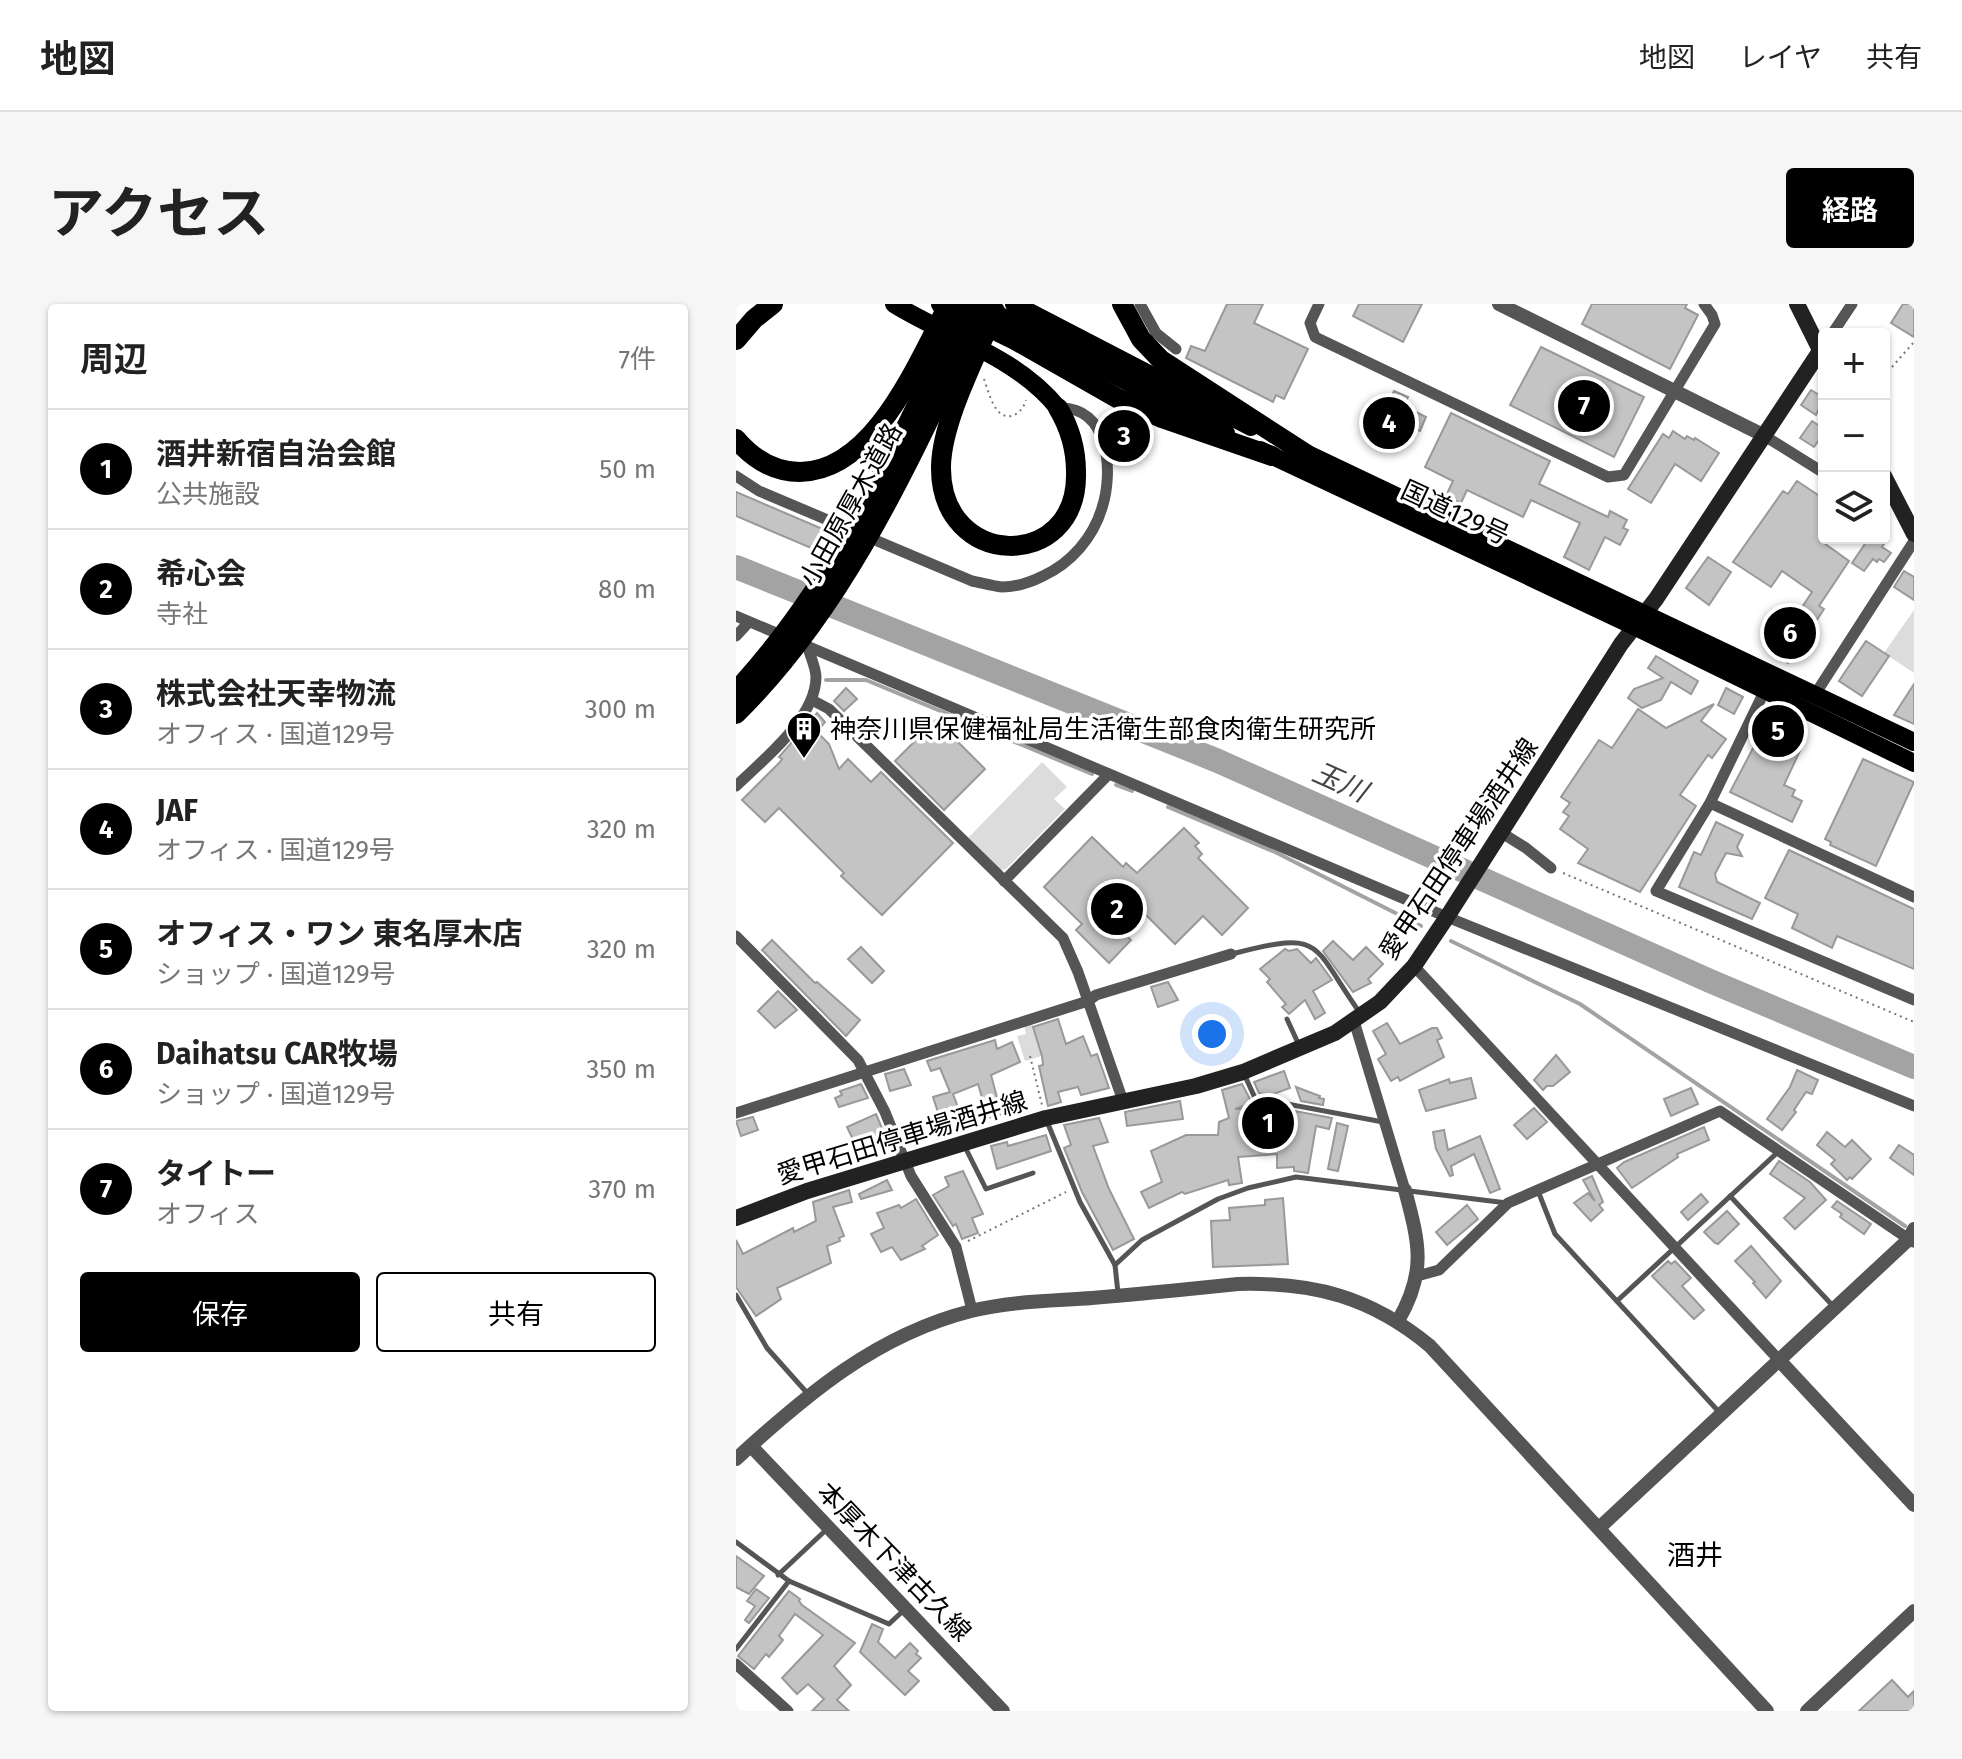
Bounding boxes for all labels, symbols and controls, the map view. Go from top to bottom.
text: 地図 [40,36,116,82]
text: 地図 [1639,41,1695,74]
text: レイヤ [1739,41,1822,74]
text: 共有 [1866,41,1922,74]
button: 経路 [1786,168,1914,248]
text: アクセス [48,181,269,248]
map controls [1818,328,1890,544]
button: + [1818,328,1890,400]
text: 周辺 [80,339,148,380]
text: 7件 [618,344,656,375]
pin: 7 [1558,376,1610,436]
pin: 4 [1363,393,1415,453]
button: − [1818,400,1890,472]
pin: 3 [1098,406,1150,466]
street label: 小田原厚木道路 [793,418,909,592]
text: 酒井新宿自治会館 [156,436,396,472]
text: 1 [100,454,112,485]
text: 50 m [599,454,656,485]
button: layers [1818,472,1890,544]
street label: 国道129号 [1396,475,1514,551]
text: 公共施設 [156,479,260,510]
text: 希心会 [156,556,246,592]
text: 2 [99,574,113,605]
text: 80 m [598,574,656,605]
text: 寺社 [156,599,208,630]
pin: 6 [1764,603,1816,663]
text: 株式会社天幸物流 [156,676,396,712]
text: 3 [99,694,113,725]
text: 300 m [585,694,656,725]
pin: 5 [1752,701,1804,761]
building icon: 神奈川県保健福祉局生活衛生部食肉衛生研究所 [785,710,823,760]
place label: 神奈川県保健福祉局生活衛生部食肉衛生研究所 [830,714,1376,745]
text: オフィス · 国道129号 [156,719,395,750]
street label: 愛甲石田停車場酒井線 [1373,733,1545,965]
water label: 玉川 [1308,756,1375,810]
text: JAF [156,793,198,829]
text: 4 [99,814,113,845]
text: 320 m [587,814,656,845]
text: オフィス · 国道129号 [156,835,395,866]
pin: 2 [1091,879,1143,939]
text: オフィス・ワン 東名厚木店 [156,916,523,952]
text: 5 [99,934,113,965]
text: 320 m [587,934,656,965]
text: ショップ · 国道129号 [156,959,396,990]
your location [1192,1014,1232,1054]
text: Daihatsu CAR牧場 [156,1036,398,1072]
text: 6 [99,1054,113,1085]
text: 350 m [586,1054,656,1085]
text: ショップ · 国道129号 [156,1079,396,1110]
street label: 愛甲石田停車場酒井線 [773,1085,1031,1191]
pin: 1 [1242,1093,1294,1153]
text: タイトー [156,1156,276,1192]
text: 7 [100,1174,112,1205]
text: 370 m [588,1174,656,1205]
text: オフィス [156,1199,259,1230]
button: 保存 [80,1272,360,1352]
button: 共有 [376,1272,656,1352]
street label: 本厚木下津古久線 [811,1476,977,1648]
district label: 酒井 [1667,1539,1723,1572]

